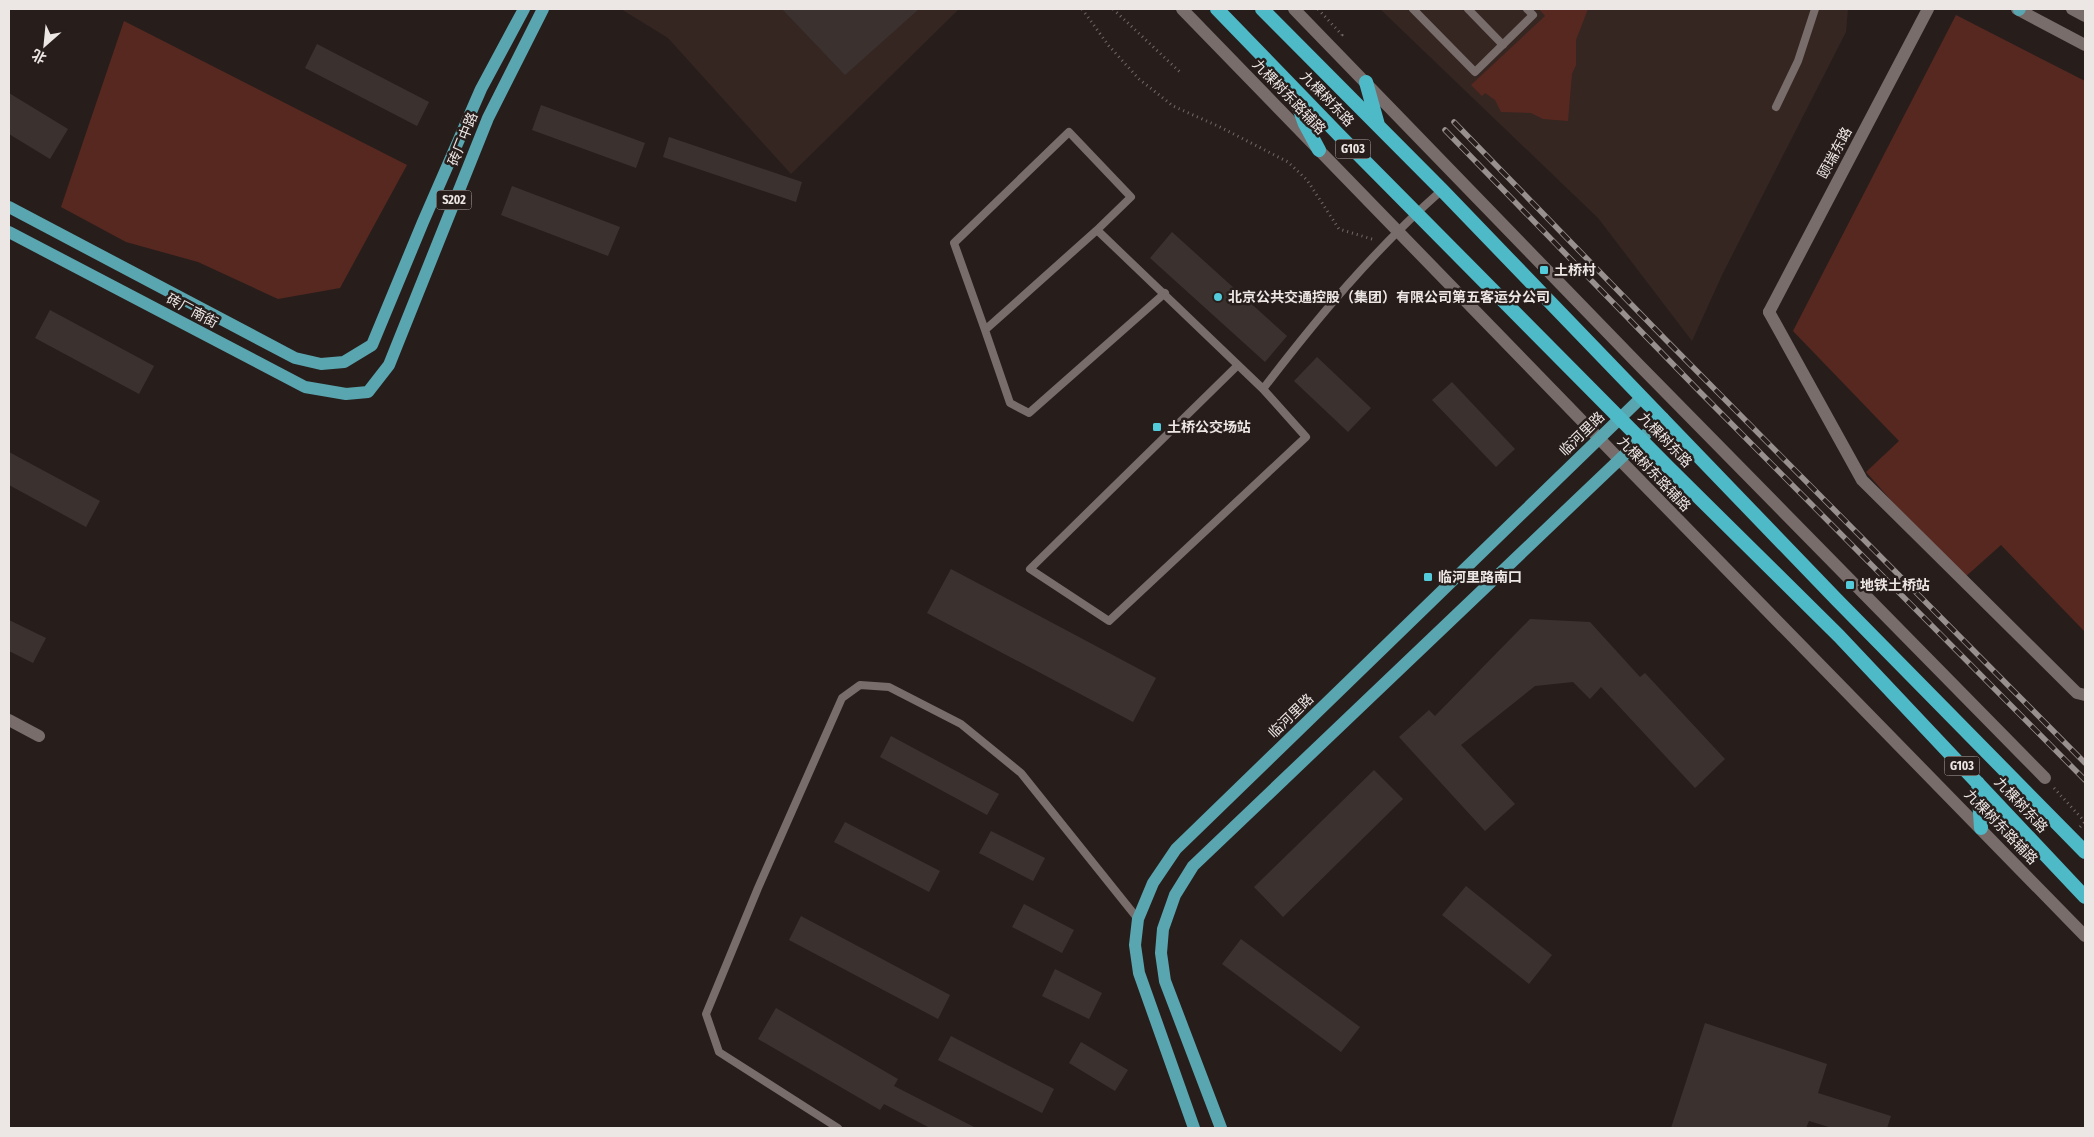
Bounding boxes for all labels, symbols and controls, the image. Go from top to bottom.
north arrow [20,20,70,70]
text: 北 [29,45,49,67]
street label: 九棵树东路辅路 [1249,56,1329,138]
street label: 九棵树东路 [1297,68,1357,130]
street label: 砖厂中路 [445,110,481,168]
street label: 颐瑞东路 [1814,124,1856,182]
road number: G103 [1336,140,1370,158]
road number: S202 [436,190,472,210]
place label: 土桥村 [1554,262,1596,279]
marker: 土桥村 [1538,264,1550,276]
place label: 北京公共交通控股（集团）有限公司第五客运分公司 [1228,289,1550,306]
street label: 砖厂南街 [163,290,221,332]
marker: 北京公共交通控股（集团）有限公司第五客运分公司 [1212,291,1224,303]
street label: 临河里路 [1556,408,1608,460]
street label: 九棵树东路 [1635,409,1695,471]
place label: 土桥公交场站 [1167,419,1251,436]
marker: 土桥公交场站 [1151,421,1163,433]
street label: 九棵树东路辅路 [1614,433,1694,515]
place label: 临河里路南口 [1438,569,1522,586]
marker: 临河里路南口 [1422,571,1434,583]
place label: 地铁土桥站 [1860,577,1930,594]
marker: 地铁土桥站 [1844,579,1856,591]
street label: 临河里路 [1265,690,1317,742]
road number: G103 [1944,756,1980,776]
street label: 九棵树东路 [1991,774,2051,836]
street label: 九棵树东路辅路 [1961,786,2041,868]

